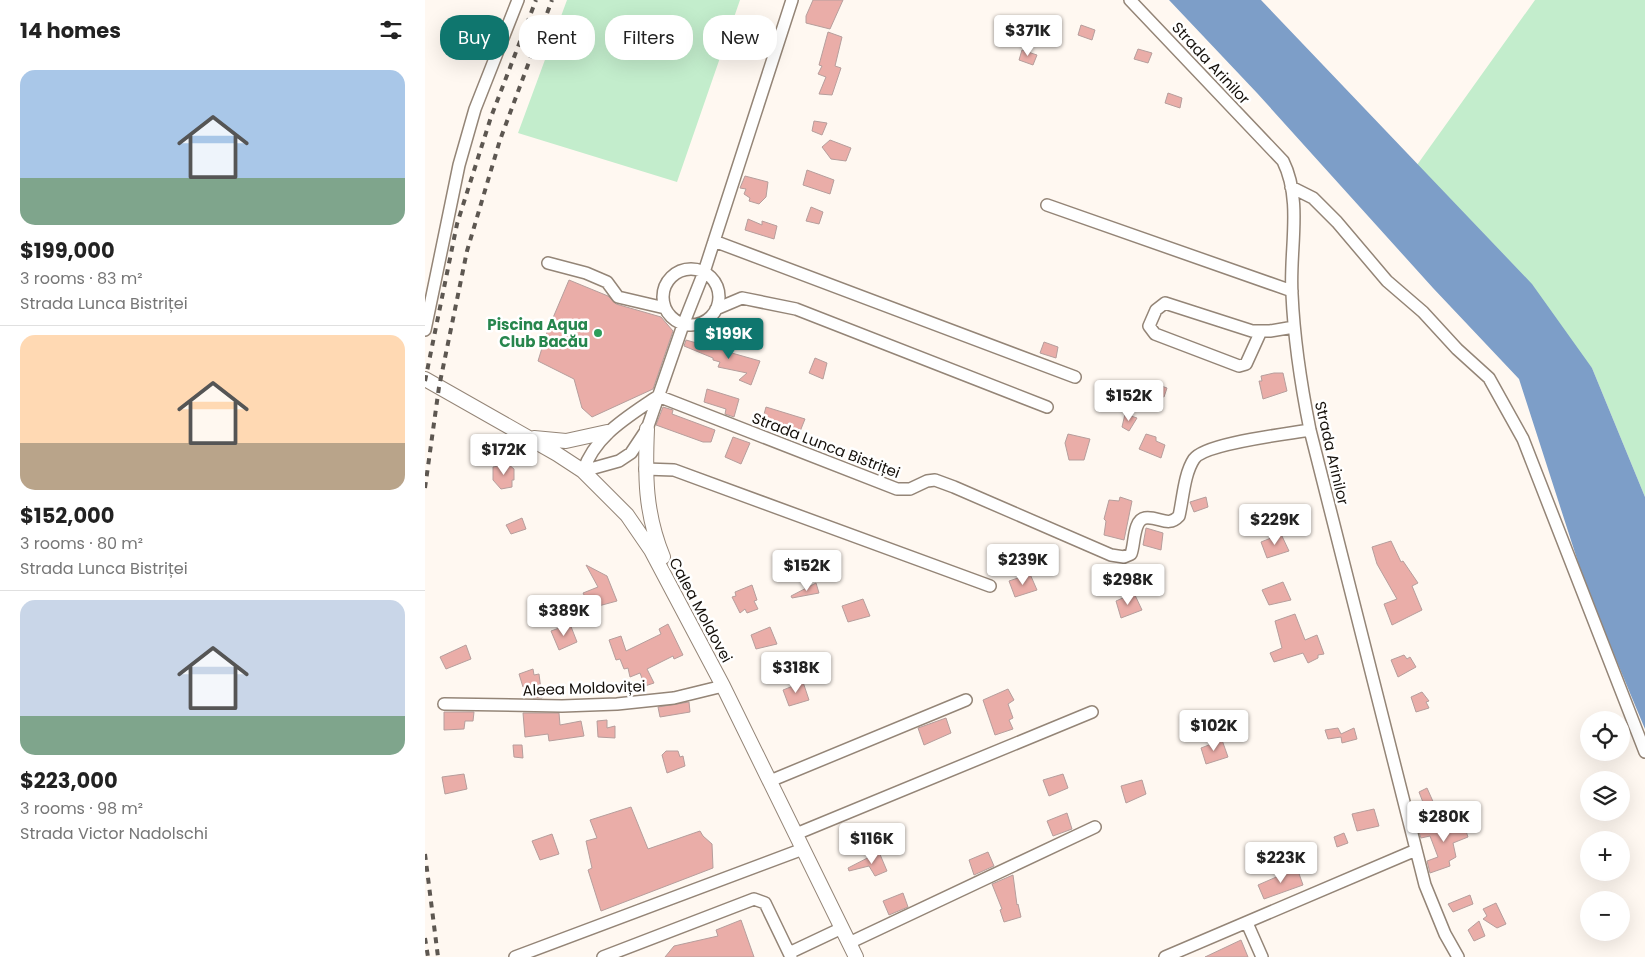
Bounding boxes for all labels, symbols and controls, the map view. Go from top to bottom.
chip: Buy [440,15,509,60]
chip: Rent [519,15,595,60]
chip: Filters [605,15,693,60]
chip: New [703,15,777,60]
pin: $371K [993,15,1063,57]
text: 14 homes [20,16,121,45]
icon: filters [377,16,405,44]
street label: Strada Arinilor [1167,17,1255,109]
text: $371K [1005,19,1051,42]
icon: home [168,102,258,192]
text: $199,000 [20,236,115,265]
text: 3 rooms · 83 m² [20,267,142,290]
text: Strada Lunca Bistriței [20,292,188,315]
place label: Piscina Aqua Club Bacău [487,314,588,352]
pin: $199K [694,318,764,360]
text: $199K [705,322,753,345]
marker: Piscina Aqua Club Bacău [592,327,604,339]
icon: home [168,368,258,458]
pin: $152K [1094,380,1164,422]
text: $152K [1105,384,1153,407]
street label: Strada Arinilor [1310,399,1354,507]
street label: Strada Lunca Bistriței [749,407,903,483]
pin: $172K [469,434,539,476]
text: $172K [481,438,527,461]
text: $152,000 [20,501,114,530]
pin: $229K [1240,504,1310,546]
text: $229K [1250,508,1300,531]
text: 3 rooms · 80 m² [20,532,143,555]
pin: $239K [988,544,1058,586]
text: $239K [998,548,1048,571]
pin: $152K [772,550,842,592]
street label: Calea Moldovei [664,554,738,666]
text: $152K [783,554,831,577]
text: Strada Lunca Bistriței [20,557,188,580]
pin: $298K [1093,564,1163,606]
text: $298K [1102,568,1154,591]
pin: $389K [529,594,599,637]
text: $389K [538,599,590,622]
icon: home [168,633,258,723]
pin: $318K [761,652,831,694]
text: $318K [772,656,820,679]
street label: Aleea Moldoviței [522,675,646,701]
pin: $102K [1179,710,1249,752]
map controls [1580,711,1630,941]
button: locate [1580,711,1630,761]
text: $102K [1190,714,1238,737]
text: $223,000 [20,766,118,795]
button: layers [1580,771,1630,821]
text: 3 rooms · 98 m² [20,797,143,820]
pin: $280K [1409,800,1479,843]
text: $280K [1418,805,1470,828]
text: Strada Victor Nadolschi [20,822,208,845]
pin: $116K [837,822,907,865]
text: $116K [850,827,894,850]
button: + [1580,831,1630,881]
pin: $223K [1246,842,1316,884]
text: $223K [1256,846,1306,869]
button: − [1580,891,1630,941]

